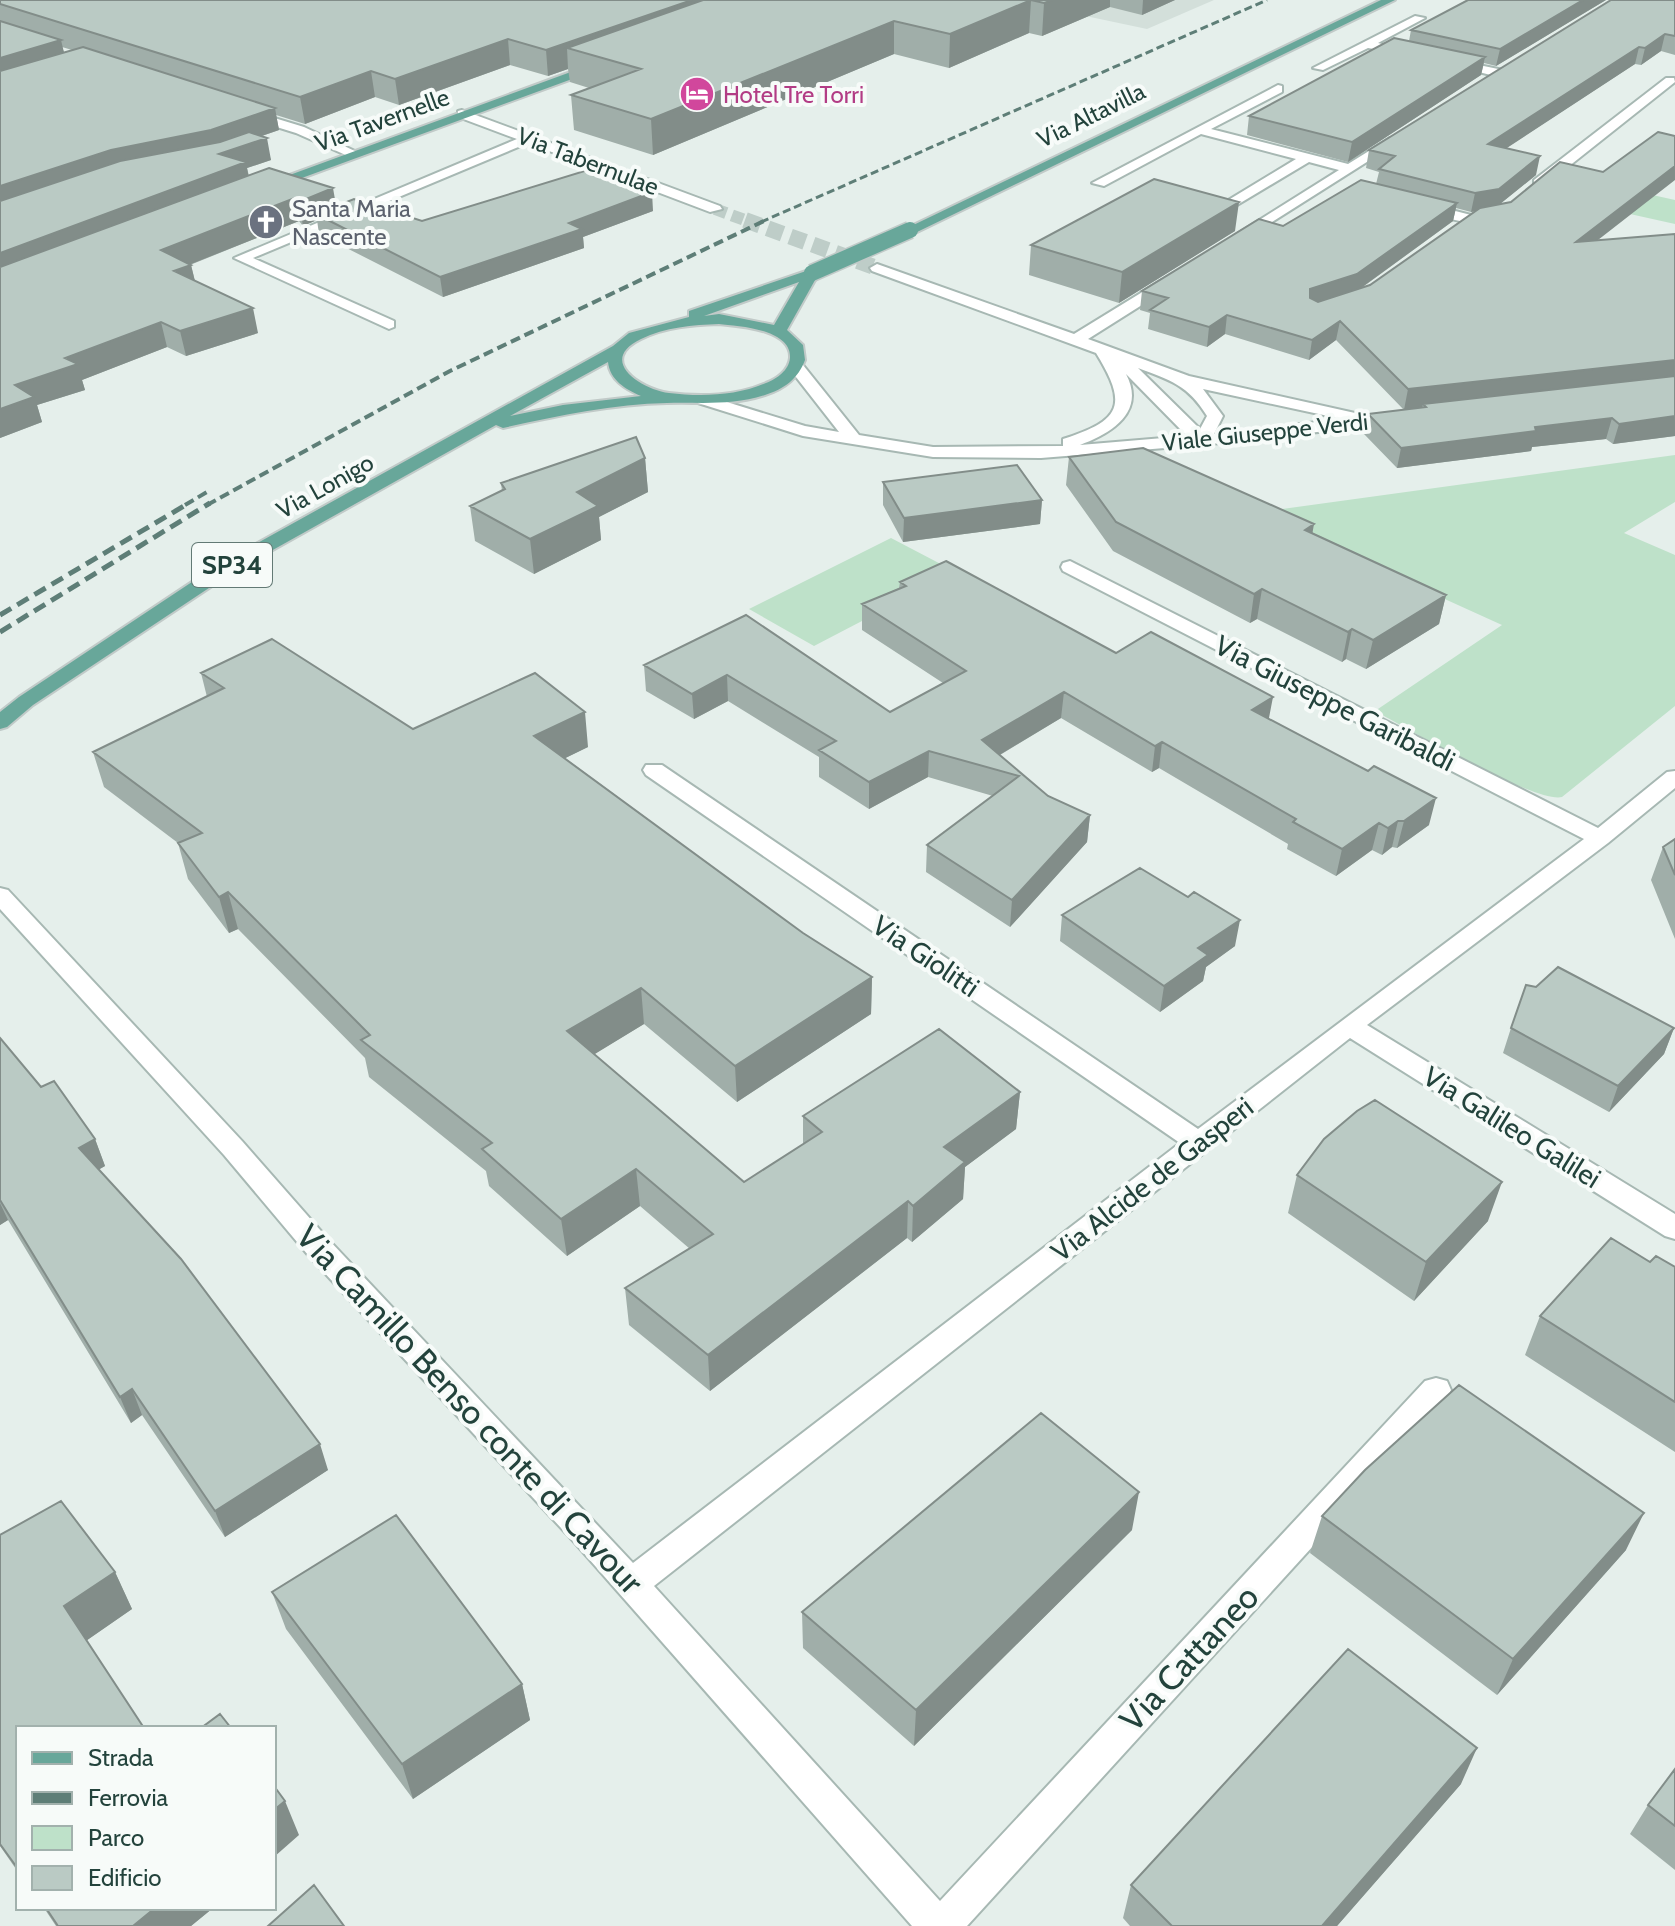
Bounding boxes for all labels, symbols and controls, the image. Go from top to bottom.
hotel icon: Hotel Tre Torri [678,75,716,113]
street label: Via Altavilla [1032,76,1150,154]
place label: Hotel Tre Torri [723,80,864,109]
street label: Via Tavernelle [311,82,453,158]
street label: Via Tabernulae [513,121,663,201]
place label: Santa Maria Nascente [292,194,411,251]
church icon: Santa Maria Nascente [247,203,285,241]
street label: Viale Giuseppe Verdi [1161,407,1369,457]
street label: Via Lonigo [271,448,379,524]
road number: SP34 [192,543,272,587]
street label: Via Giuseppe Garibaldi [1209,628,1461,778]
street label: Via Giolitti [866,908,986,1004]
street label: Via Galileo Galilei [1417,1059,1607,1195]
street label: Via Alcide de Gasperi [1044,1090,1260,1268]
street label: Via Camillo Benso conte di Cavour [287,1215,653,1603]
street label: Via Cattaneo [1111,1576,1267,1740]
legend [16,1726,276,1910]
text: Strada [88,1743,154,1772]
text: Ferrovia [88,1783,169,1812]
text: Parco [88,1823,144,1852]
text: Edificio [88,1863,162,1892]

